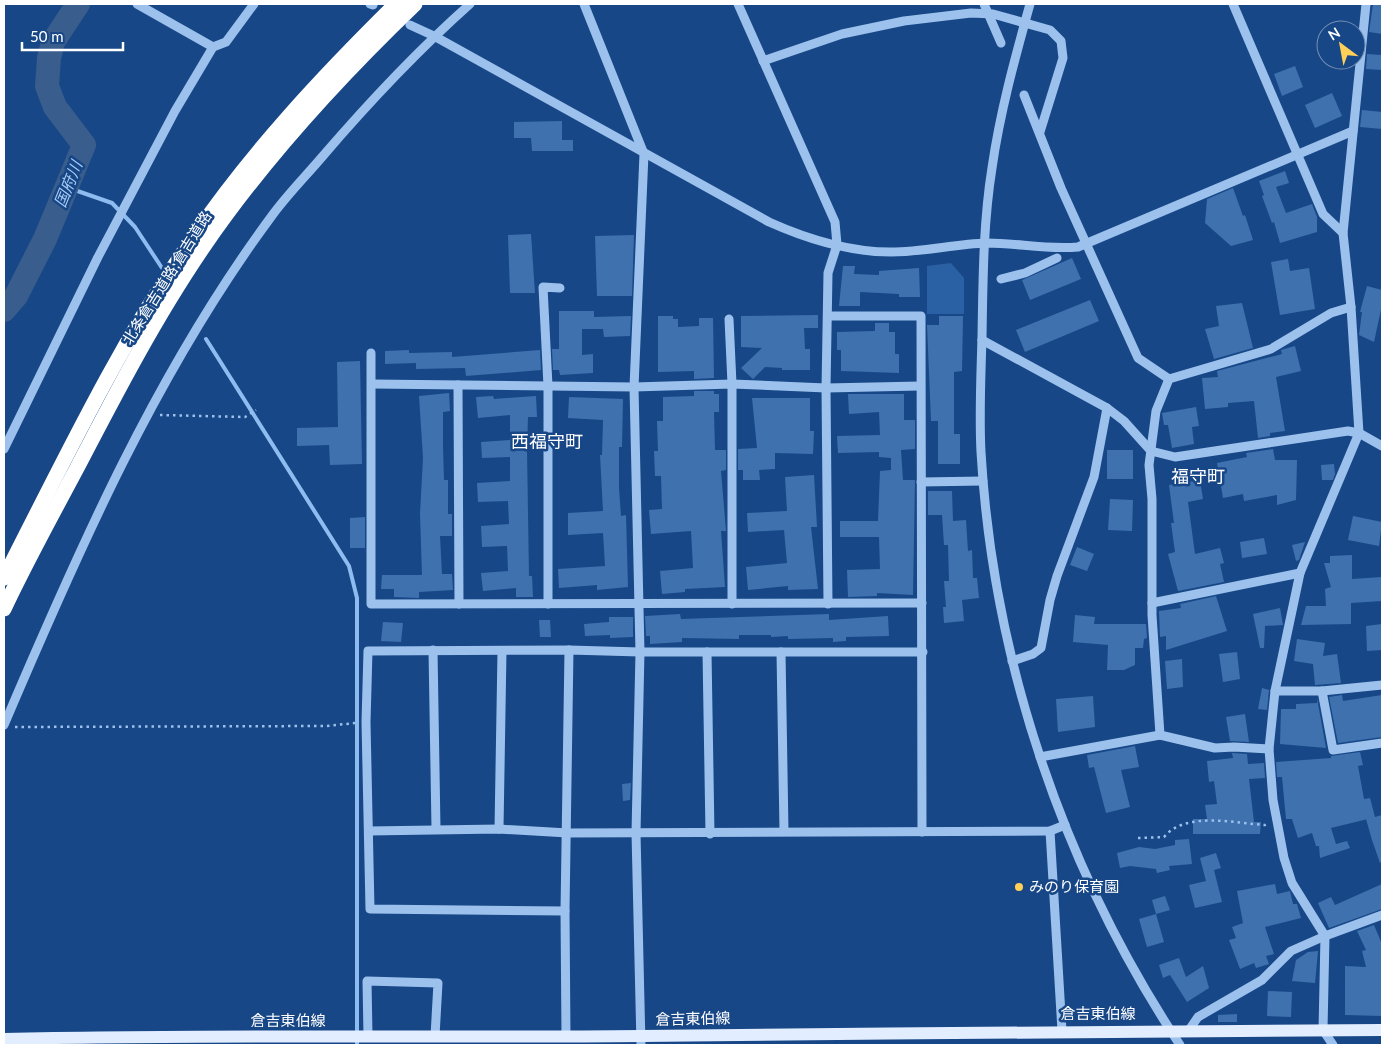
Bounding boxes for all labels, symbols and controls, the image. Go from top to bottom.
scale bar [22,20,124,52]
north arrow [1316,20,1366,70]
text: N [1325,23,1343,44]
text: 50 m [30,27,64,45]
water label: 国府川 [50,156,86,210]
street label: 北条倉吉道路;倉吉道路 [118,207,215,348]
district label: 西福守町 [511,430,583,452]
district label: 福守町 [1171,465,1225,487]
place label: みのり保育園 [1029,877,1119,895]
marker: みのり保育園 [1013,881,1025,893]
street label: 倉吉東伯線 [1060,1004,1136,1022]
street label: 倉吉東伯線 [655,1008,731,1028]
street label: 倉吉東伯線 [250,1011,326,1029]

